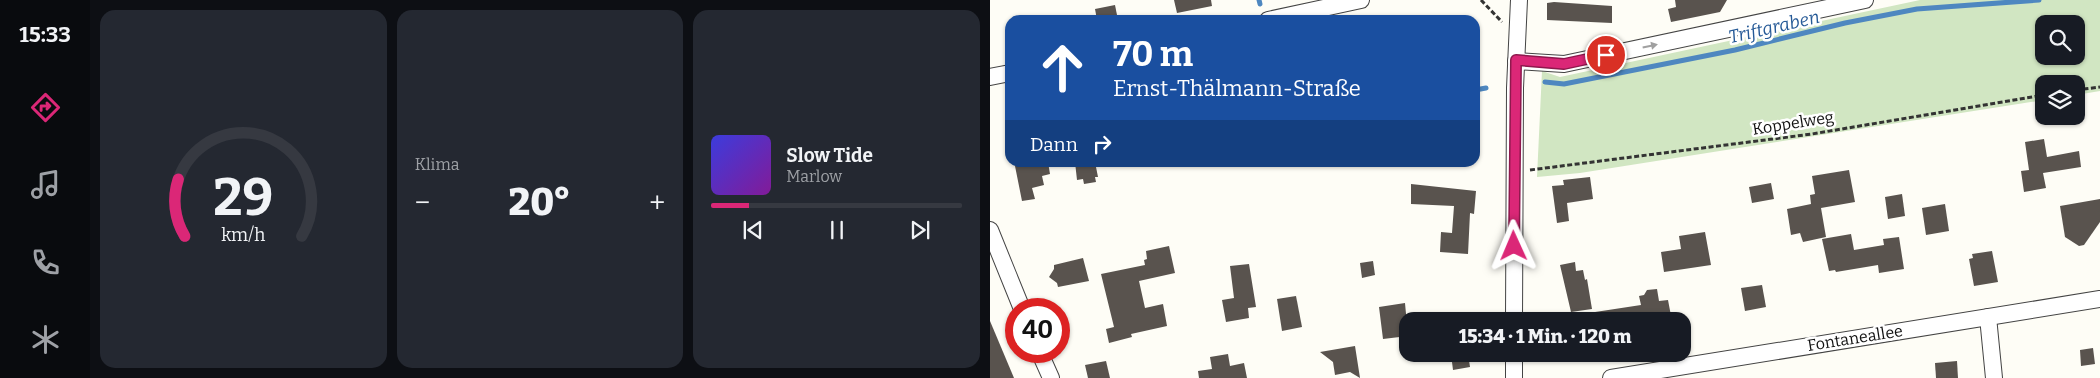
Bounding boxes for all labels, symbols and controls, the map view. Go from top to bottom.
water label: Triftgraben [1726,6,1822,48]
map controls [2035,15,2085,125]
button: search [2035,15,2085,65]
text: 15:33 [19,21,71,48]
text: 70 m [1113,33,1193,75]
pin [1585,34,1627,76]
icon: ahead [1030,35,1095,100]
icon: arrive [1592,41,1620,69]
one-way arrow [1643,42,1658,50]
text: Ernst-Thälmann-Straße [1113,75,1361,102]
button: layers [2035,75,2085,125]
icon: directions [28,90,63,125]
street label: Koppelweg [1751,107,1835,139]
icon: right [1088,130,1116,158]
text: Dann [1030,133,1078,156]
text: Slow Tide [786,144,873,167]
text: Klima [415,155,459,174]
text: 29 [213,166,273,229]
icon: music [28,167,63,202]
text: Marlow [786,167,842,186]
text: 20° [509,179,571,225]
text: − [415,186,430,219]
text: + [649,186,665,219]
icon: previous [739,216,767,244]
icon: pause [823,216,851,244]
icon: next [906,216,934,244]
position arrow [1487,219,1539,271]
text: km/h [221,224,265,246]
icon: phone [28,245,63,280]
speed limit sign: 40 [1005,298,1070,363]
street label: Fontaneallee [1806,321,1904,355]
icon: climate [28,322,63,357]
text: 15:34 · 1 Min. · 120 m [1459,325,1631,348]

